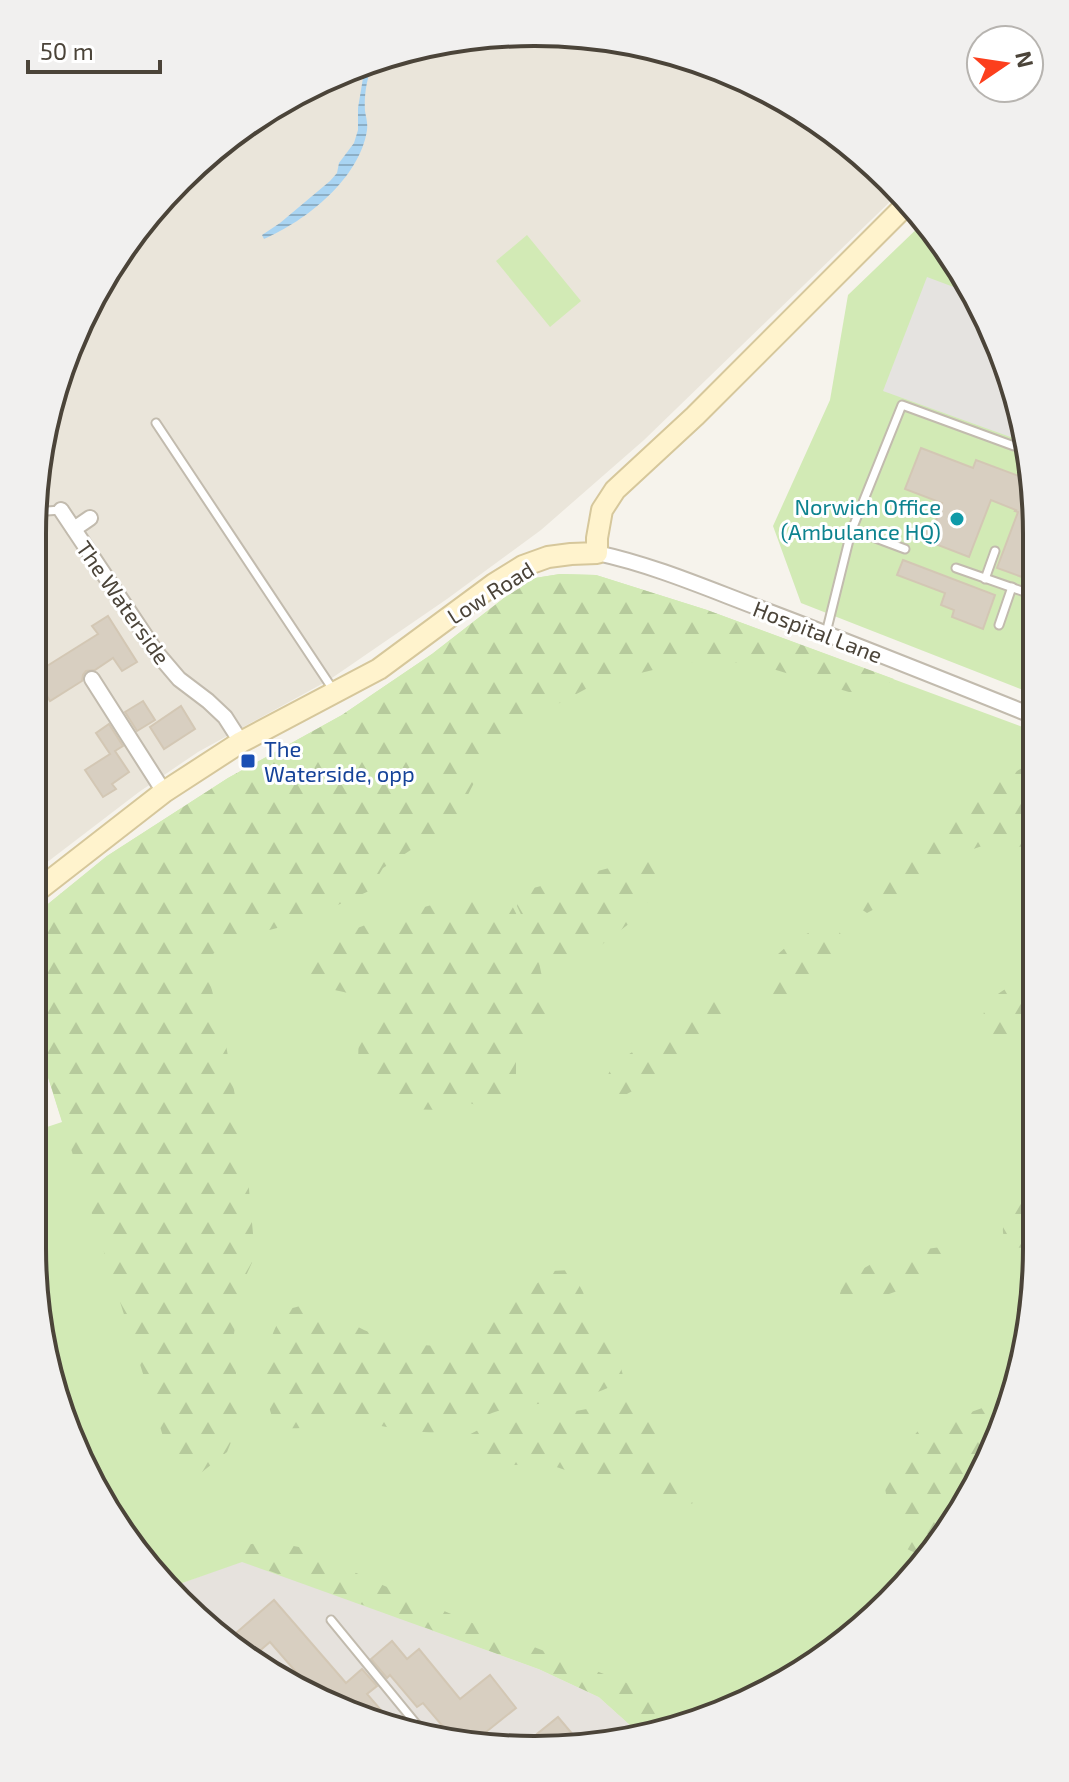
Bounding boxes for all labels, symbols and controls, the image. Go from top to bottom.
scale bar [28,24,160,74]
north arrow [965,24,1045,104]
text: 50 m [40,36,94,65]
text: N [1011,49,1040,70]
place label: Norwich Office (Ambulance HQ) [781,493,941,545]
marker: Norwich Office (Ambulance HQ) [948,510,966,528]
street label: The Waterside [72,535,176,669]
street label: Low Road [442,555,538,629]
street label: Hospital Lane [750,595,886,667]
place label: The Waterside, opp [264,735,415,786]
marker: The Waterside, opp [239,752,257,770]

